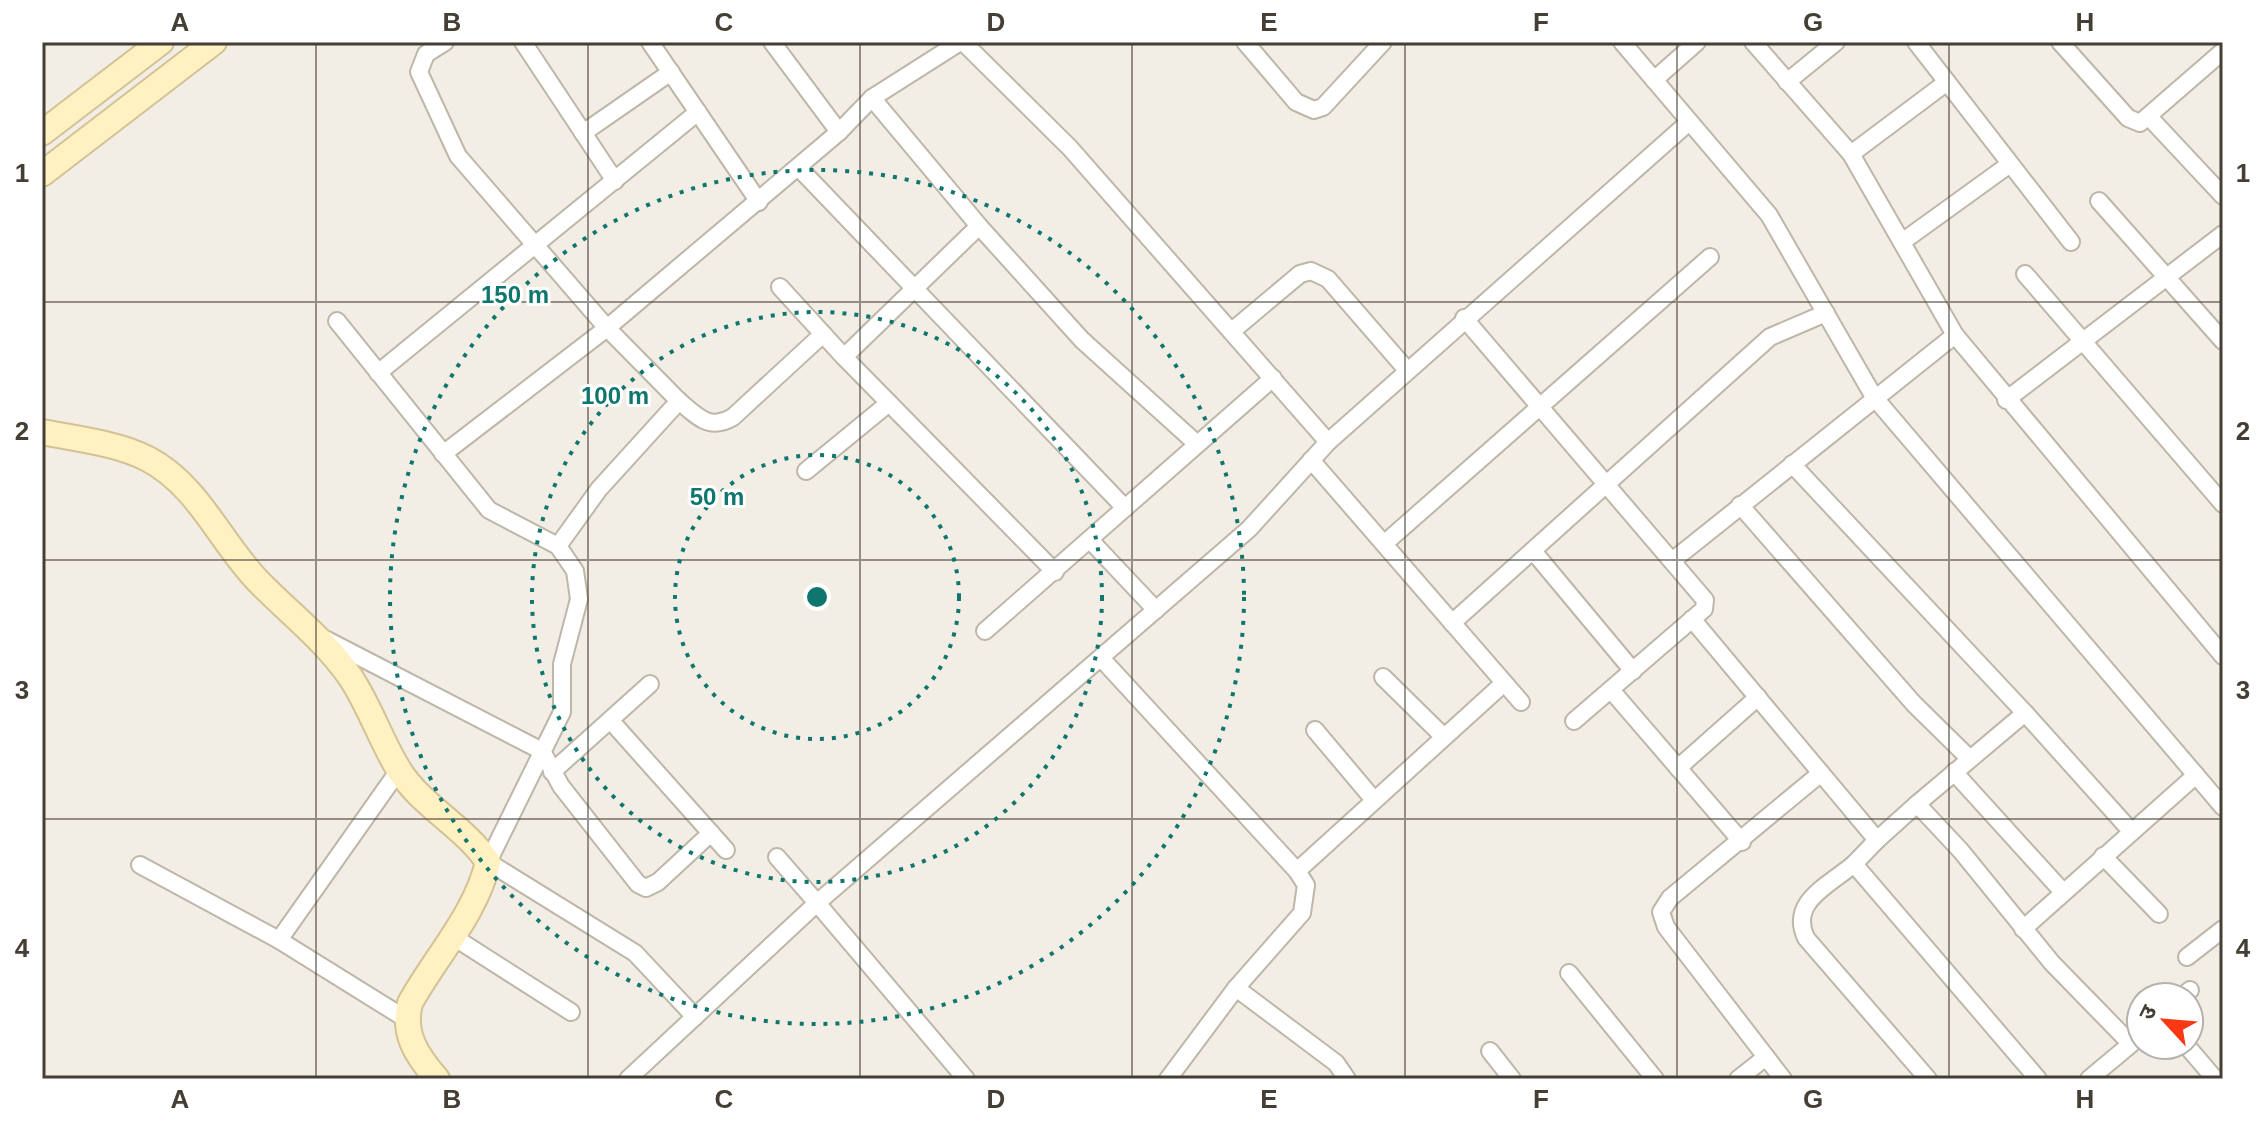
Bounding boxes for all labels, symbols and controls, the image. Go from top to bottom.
text: A [171,7,190,37]
text: B [443,7,461,37]
text: C [715,7,734,37]
text: D [987,7,1005,37]
text: E [1260,7,1278,37]
text: F [1533,7,1549,37]
text: G [1803,7,1823,37]
text: H [2076,7,2094,37]
text: 1 [15,158,29,188]
text: 1 [2236,158,2250,188]
text: 150 m [481,281,549,308]
text: 100 m [581,382,649,409]
text: 2 [15,416,29,446]
text: 2 [2236,416,2250,446]
text: 50 m [690,483,744,510]
centre of rings [803,583,831,611]
text: 3 [15,675,29,705]
text: 3 [2236,675,2250,705]
text: 4 [15,933,30,963]
text: 4 [2236,933,2251,963]
north arrow [2125,981,2205,1061]
text: उ [2133,1000,2162,1024]
text: A [171,1084,190,1114]
text: B [443,1084,461,1114]
text: C [715,1084,734,1114]
text: D [987,1084,1005,1114]
text: E [1260,1084,1278,1114]
text: F [1533,1084,1549,1114]
text: G [1803,1084,1823,1114]
text: H [2076,1084,2094,1114]

